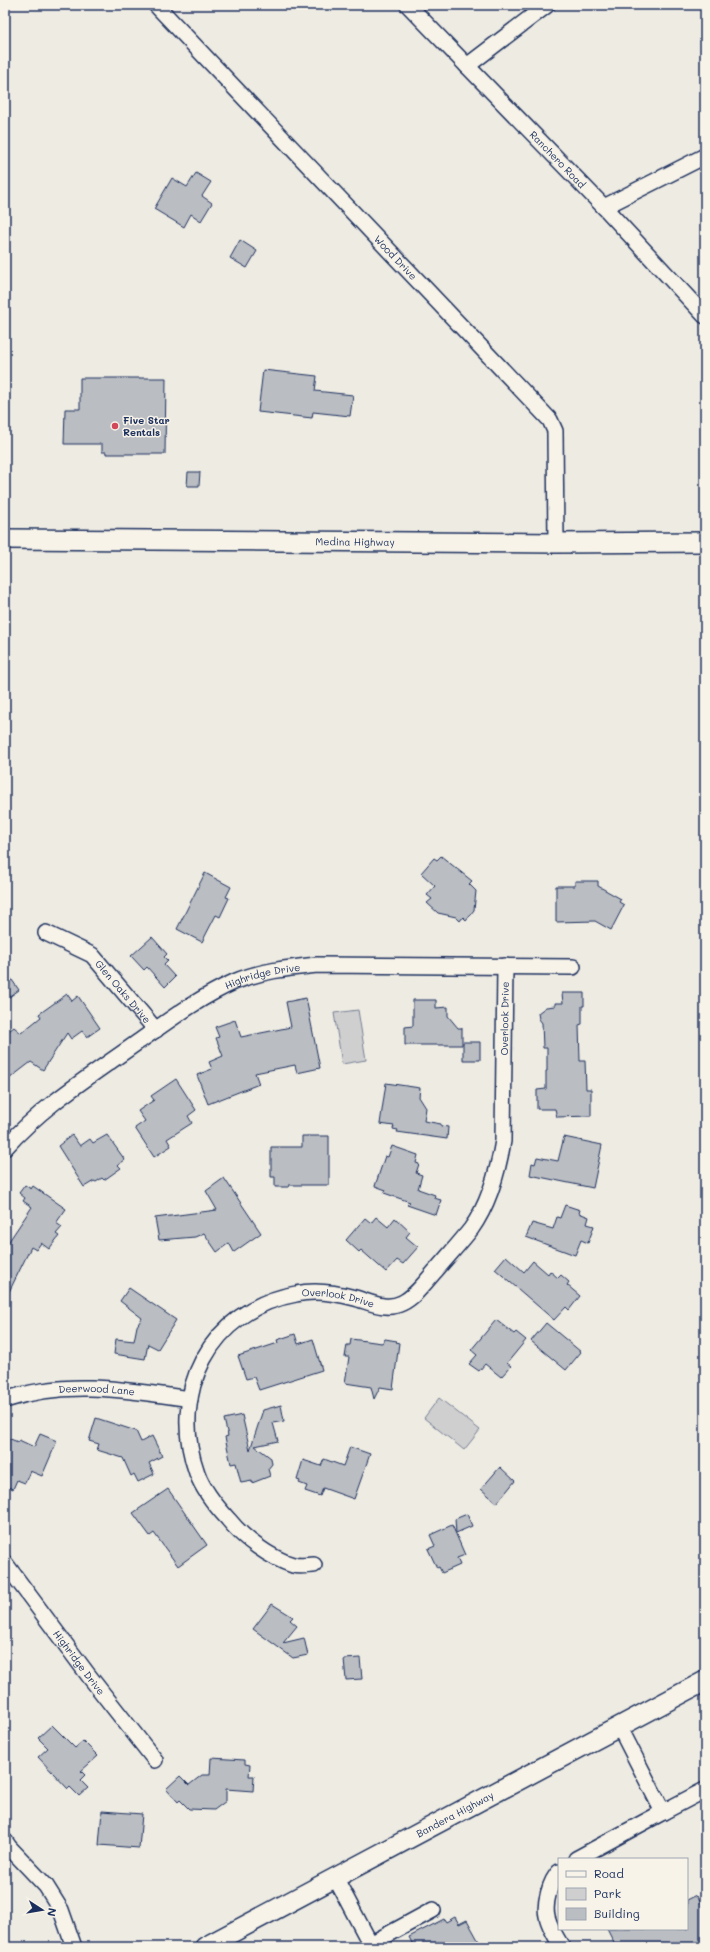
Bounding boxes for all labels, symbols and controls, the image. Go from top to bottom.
street label: Ranchero Road [527,127,589,191]
street label: Wood Drive [371,232,420,283]
place label: Five Star Rentals [123,413,170,439]
marker: Five Star Rentals [110,421,120,431]
street label: Medina Highway [315,534,395,549]
street label: Glen Oaks Drive [92,957,154,1026]
street label: Highridge Drive [222,960,301,992]
street label: Overlook Drive [497,981,512,1055]
street label: Overlook Drive [301,1285,376,1311]
street label: Deerwood Lane [58,1381,136,1398]
street label: Highridge Drive [50,1627,108,1698]
street label: Bandera Highway [414,1788,496,1840]
legend [558,1858,688,1930]
text: Road [594,1865,624,1881]
text: Park [594,1885,621,1901]
north arrow [22,1890,62,1930]
text: Building [594,1905,640,1921]
text: N [44,1907,60,1918]

